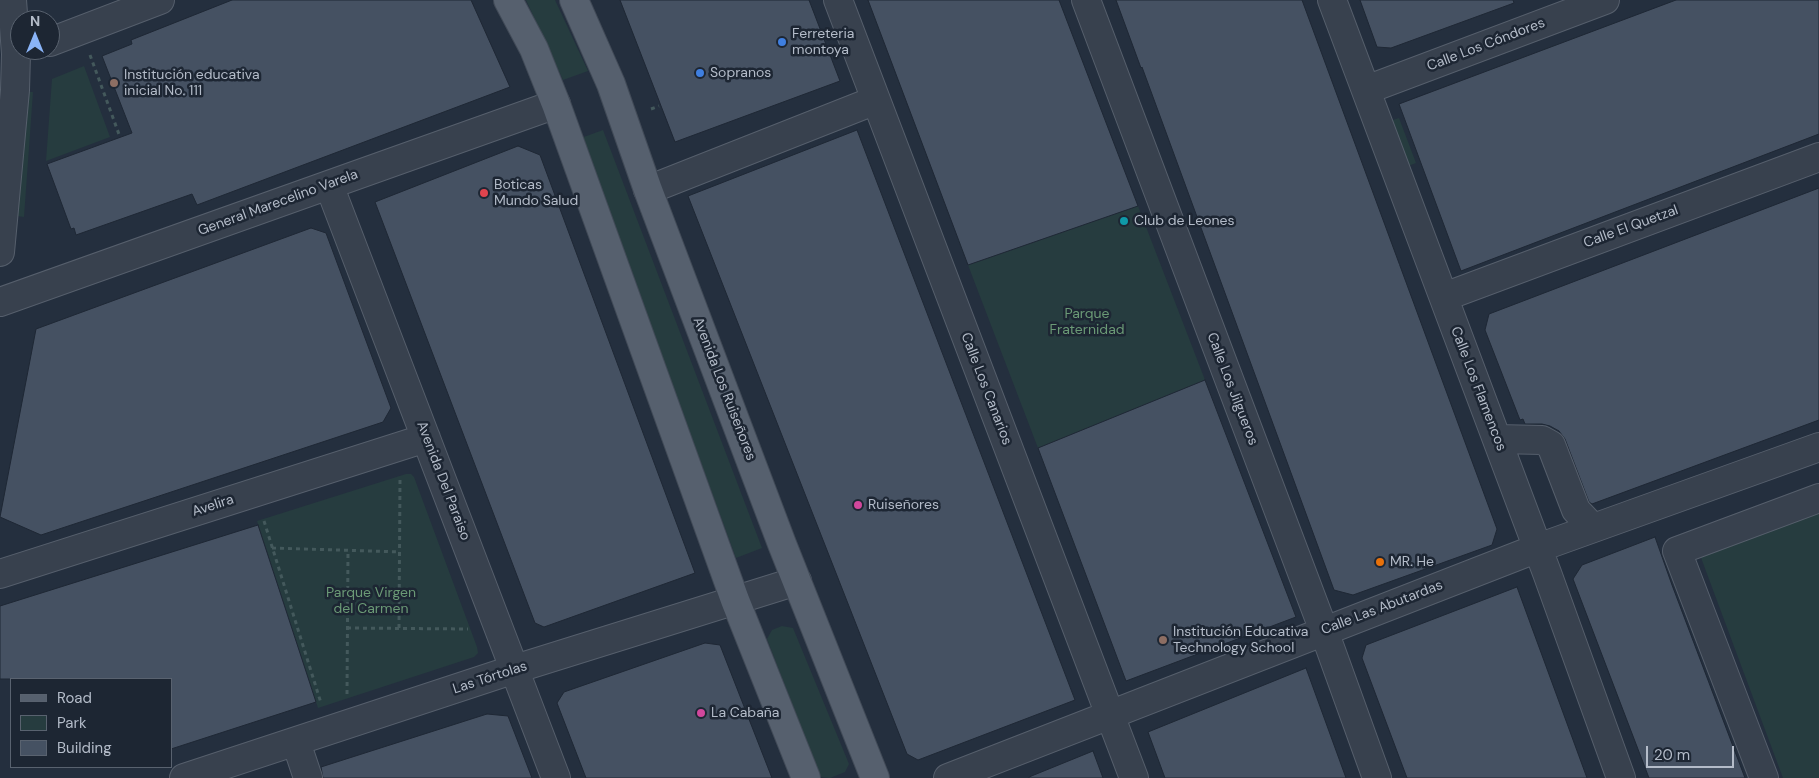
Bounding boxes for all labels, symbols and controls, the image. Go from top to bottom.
north arrow [10,10,60,60]
text: N [30,12,40,30]
street label: Calle Los Cóndores [1425,15,1547,75]
place label: Ferreteria montoya [792,26,854,58]
marker: Ferreteria montoya [776,36,788,48]
place label: Sopranos [710,65,771,81]
place label: Institución educativa inicial No. 111 [124,67,259,100]
marker: Sopranos [694,67,706,79]
marker: Institución educativa inicial No. 111 [108,77,120,89]
street label: General Marecelino Varela [196,166,360,240]
place label: Boticas Mundo Salud [494,177,578,210]
marker: Boticas Mundo Salud [478,187,490,199]
street label: Calle El Quetzal [1581,202,1681,252]
place label: Club de Leones [1134,213,1234,229]
marker: Club de Leones [1118,215,1130,227]
park label: Parque Fraternidad [1049,306,1125,338]
street label: Avenida Los Ruiseñores [689,315,759,463]
street label: Calle Los Flamencos [1447,324,1509,454]
street label: Calle Los Canarios [957,330,1015,448]
street label: Calle Los Jilgueros [1203,330,1261,448]
street label: Avenida Del Paraiso [413,419,473,543]
street label: Avelira [190,491,236,521]
place label: Ruiseñores [868,497,939,513]
marker: Ruiseñores [852,499,864,511]
place label: MR. He [1390,554,1434,570]
marker: MR. He [1374,556,1386,568]
street label: Calle Las Abutardas [1319,577,1445,639]
park label: Parque Virgen del Carmen [326,585,416,618]
place label: Institución Educativa Technology School [1173,624,1308,656]
marker: Institución Educativa Technology School [1157,634,1169,646]
street label: Las Tórtolas [451,658,529,698]
legend [10,678,172,768]
text: Road [57,688,92,708]
place label: La Cabaña [711,705,779,721]
marker: La Cabaña [695,707,707,719]
text: Park [57,713,87,733]
scale bar [1649,736,1736,768]
text: Building [57,738,112,758]
text: 20 m [1654,745,1690,765]

